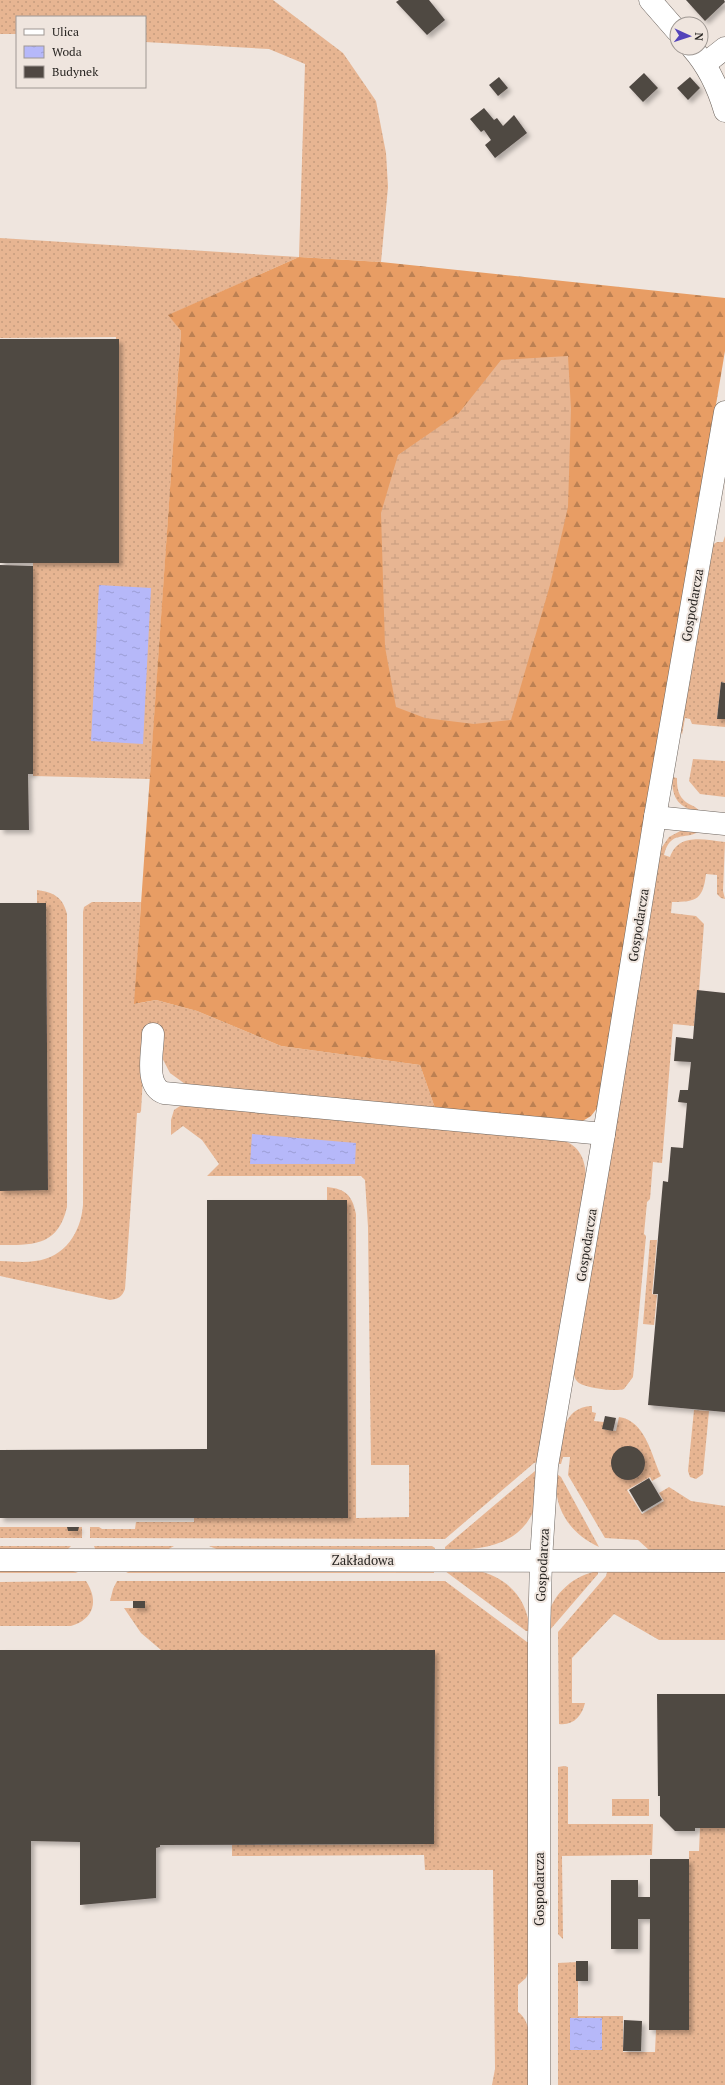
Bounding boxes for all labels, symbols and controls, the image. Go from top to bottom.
legend [16,16,146,88]
north arrow [669,16,709,56]
text: Ulica [52,24,79,39]
text: N [692,32,706,42]
text: Woda [52,44,82,59]
text: Budynek [52,64,99,79]
street label: Gospodarcza [677,567,707,643]
street label: Gospodarcza [623,887,653,963]
street label: Gospodarcza [571,1207,601,1283]
street label: Gospodarcza [531,1527,553,1602]
street label: Zakładowa [332,1551,395,1569]
street label: Gospodarcza [530,1852,548,1926]

